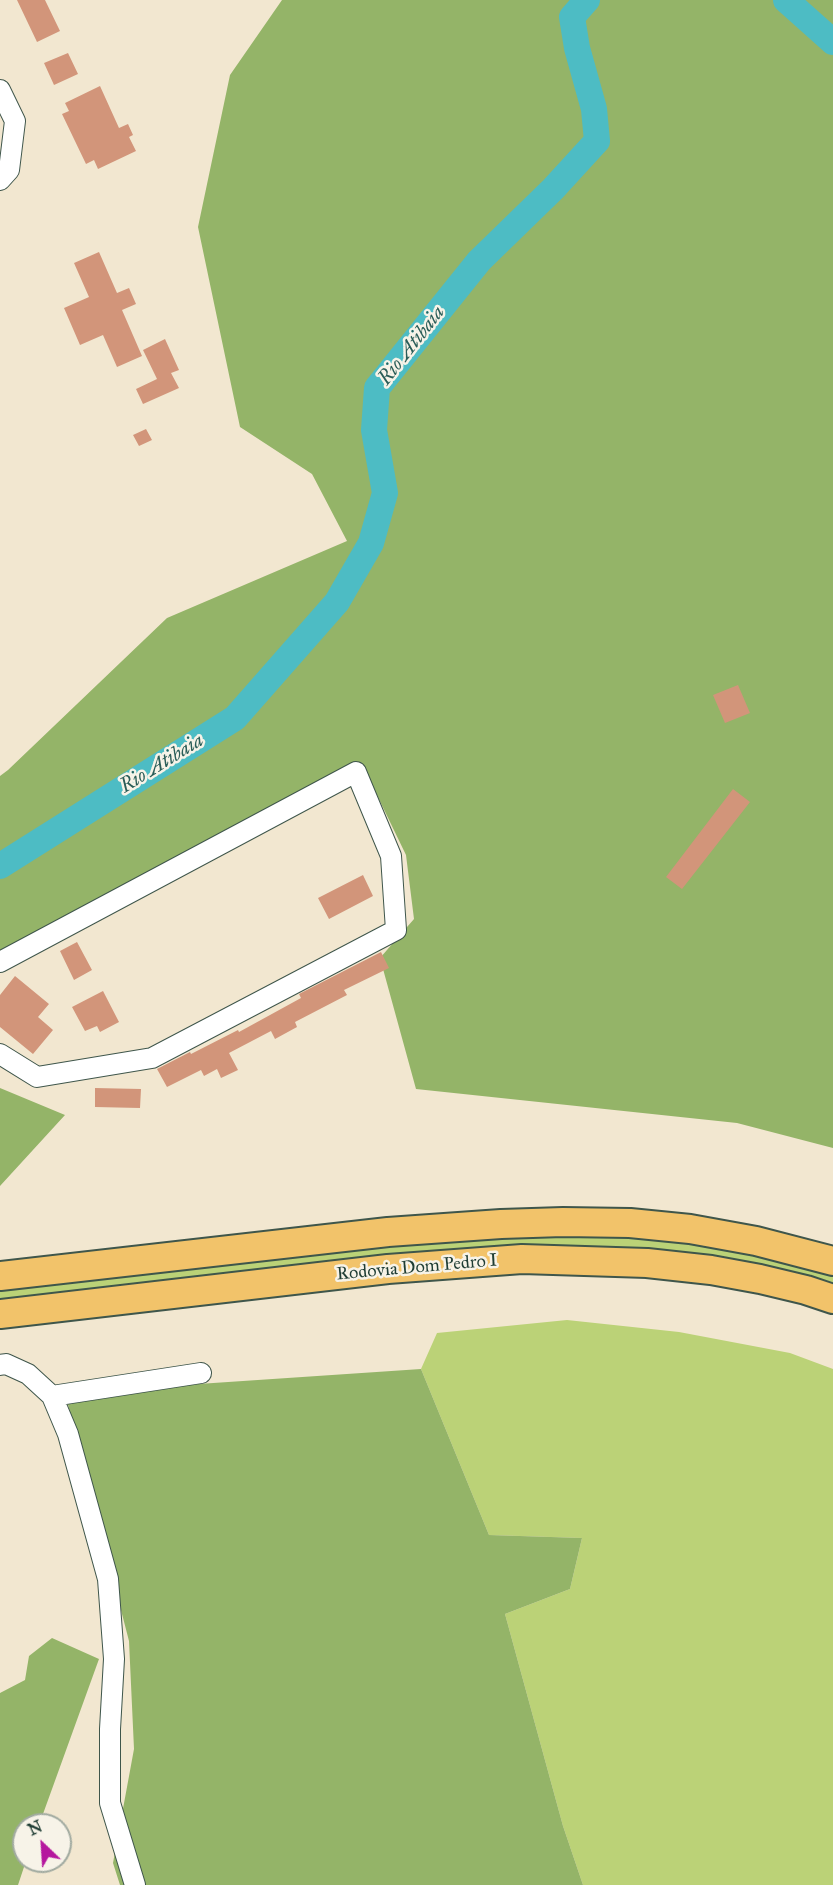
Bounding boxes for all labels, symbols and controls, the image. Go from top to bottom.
water label: Rio Atibaia [374,302,450,390]
water label: Rio Atibaia [116,729,208,799]
street label: Rodovia Dom Pedro I [336,1250,498,1286]
north arrow [12,1813,72,1873]
text: N [25,1817,45,1840]

